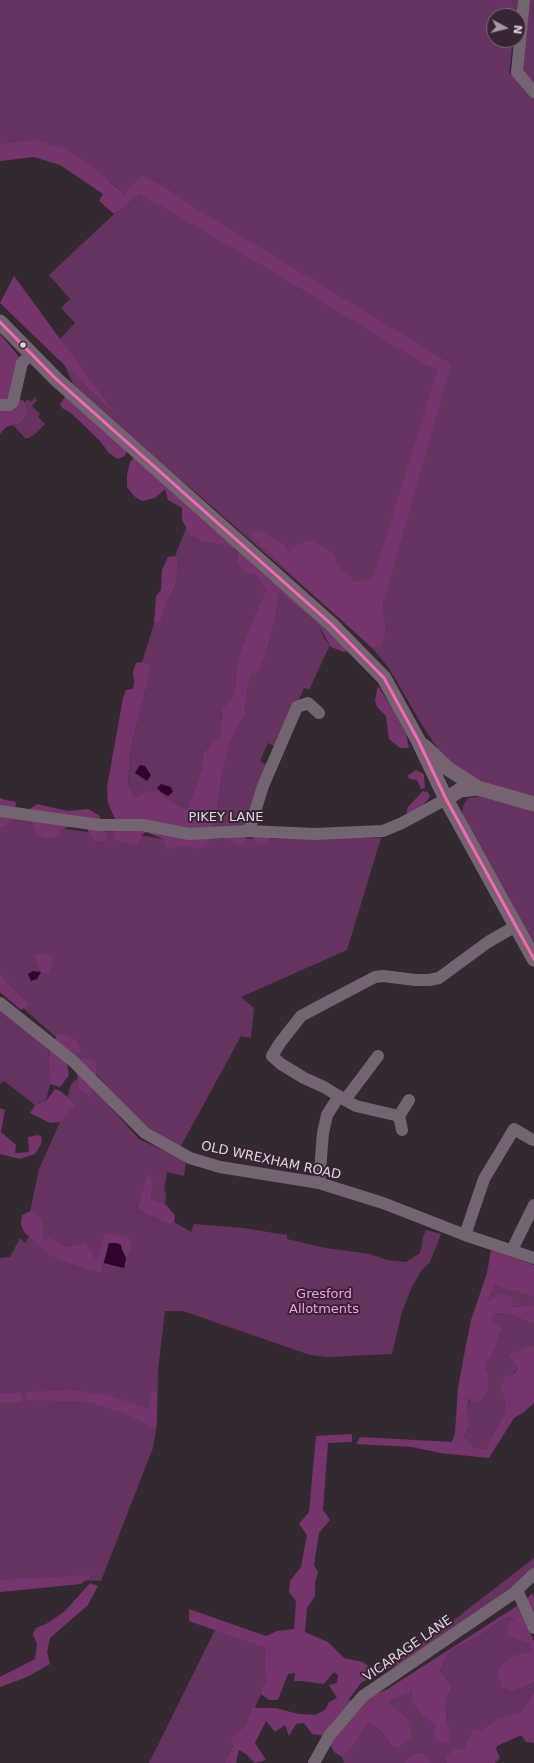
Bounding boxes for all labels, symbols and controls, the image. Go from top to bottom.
north arrow [486,8,526,48]
text: N [510,24,524,35]
unlabelled marker [18,340,28,350]
street label: PIKEY LANE [189,810,263,826]
street label: OLD WREXHAM ROAD [200,1139,342,1183]
park label: Gresford Allotments [289,1287,359,1318]
street label: VICARAGE LANE [361,1613,455,1685]

